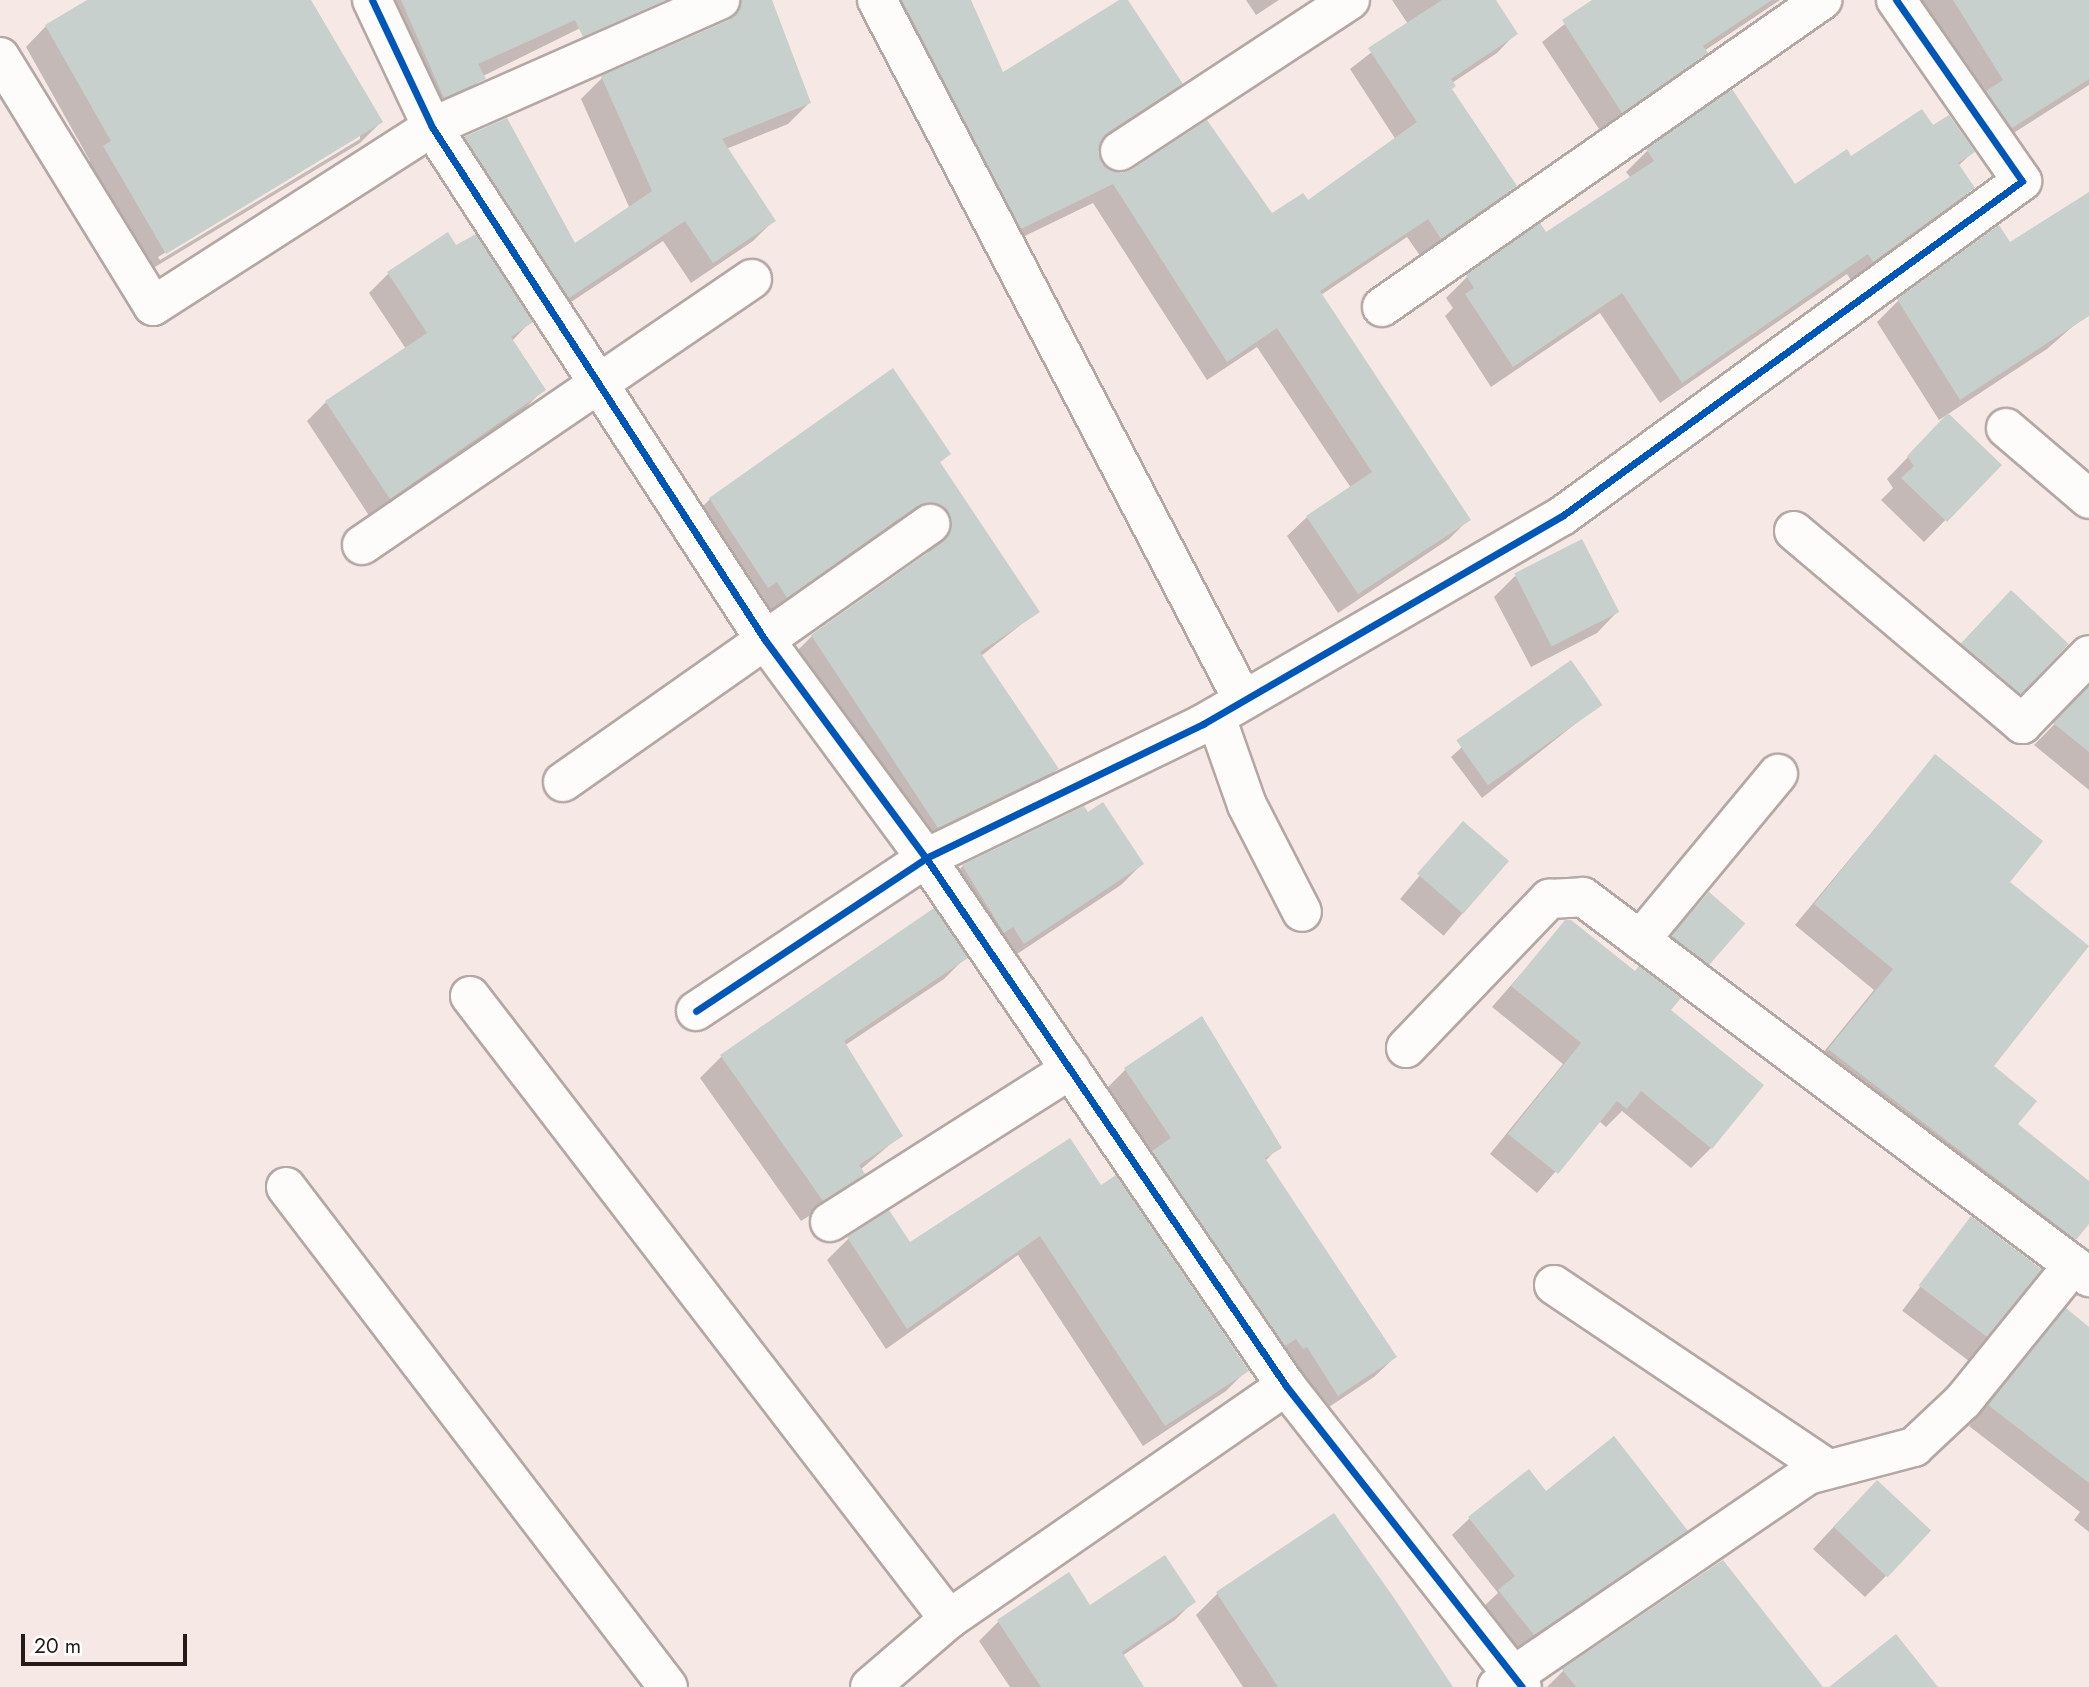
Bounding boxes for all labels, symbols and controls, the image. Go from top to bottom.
scale bar [24,1620,191,1664]
text: 20 m [34,1631,81,1661]

